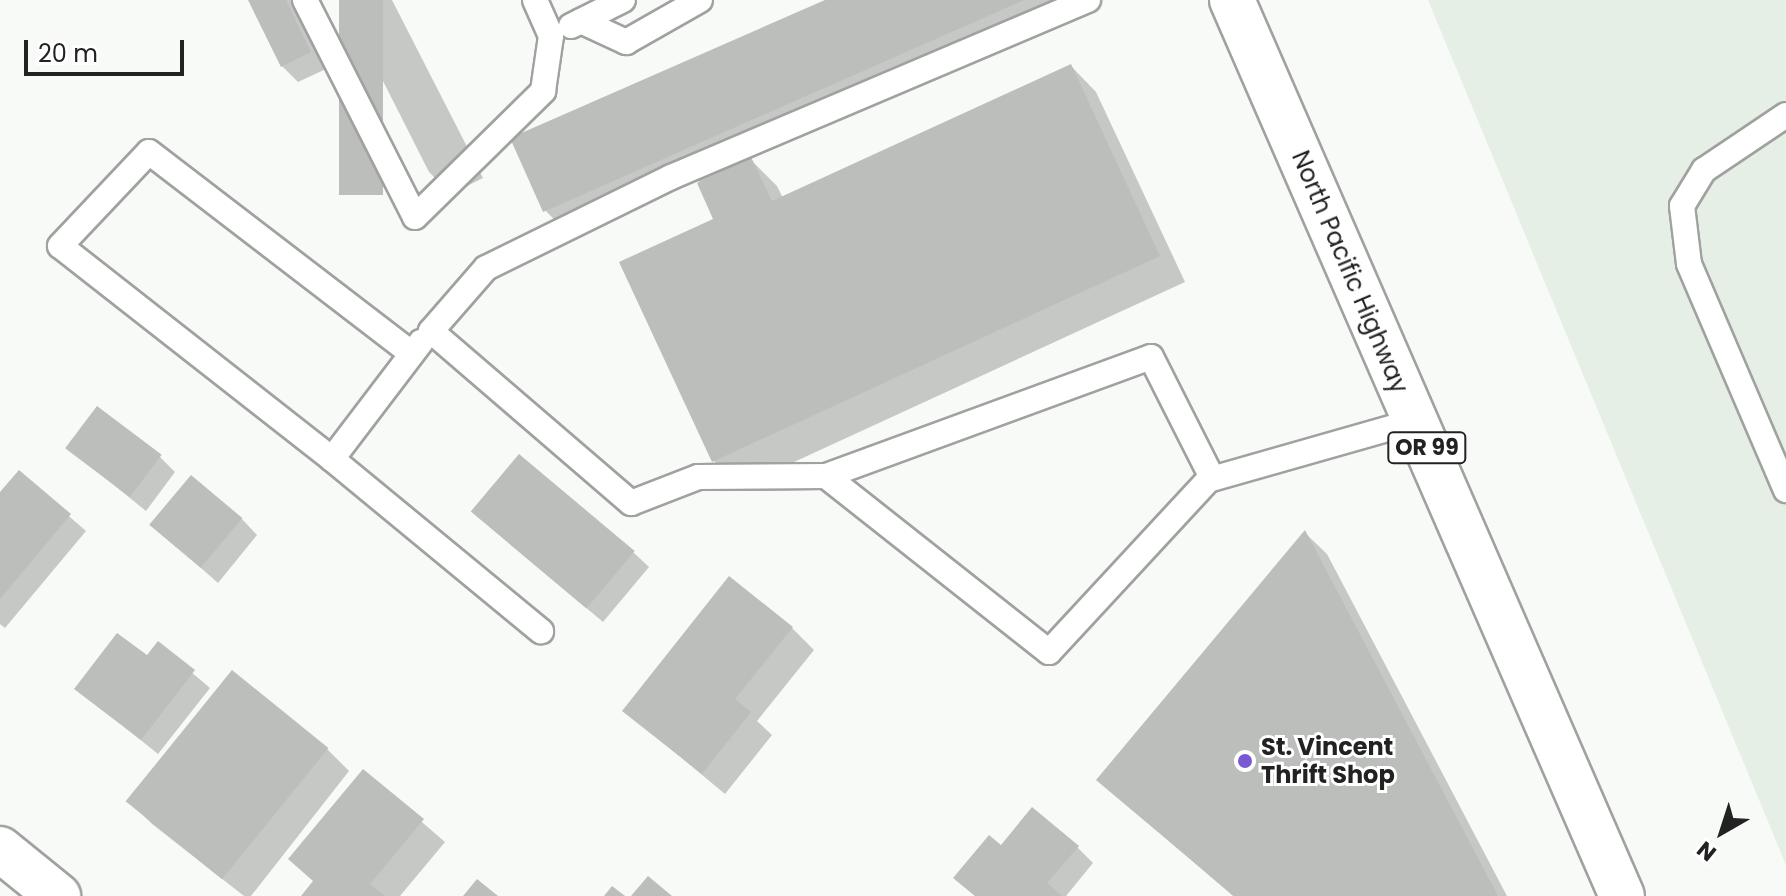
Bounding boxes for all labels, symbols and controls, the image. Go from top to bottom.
scale bar [28,24,188,74]
text: 20 m [38,37,98,70]
street label: North Pacific Highway [1286,146,1414,398]
road number: OR 99 [1387,430,1467,466]
place label: St. Vincent Thrift Shop [1261,733,1395,789]
marker: St. Vincent Thrift Shop [1236,752,1254,770]
north arrow [1682,792,1762,872]
text: N [1690,834,1723,868]

